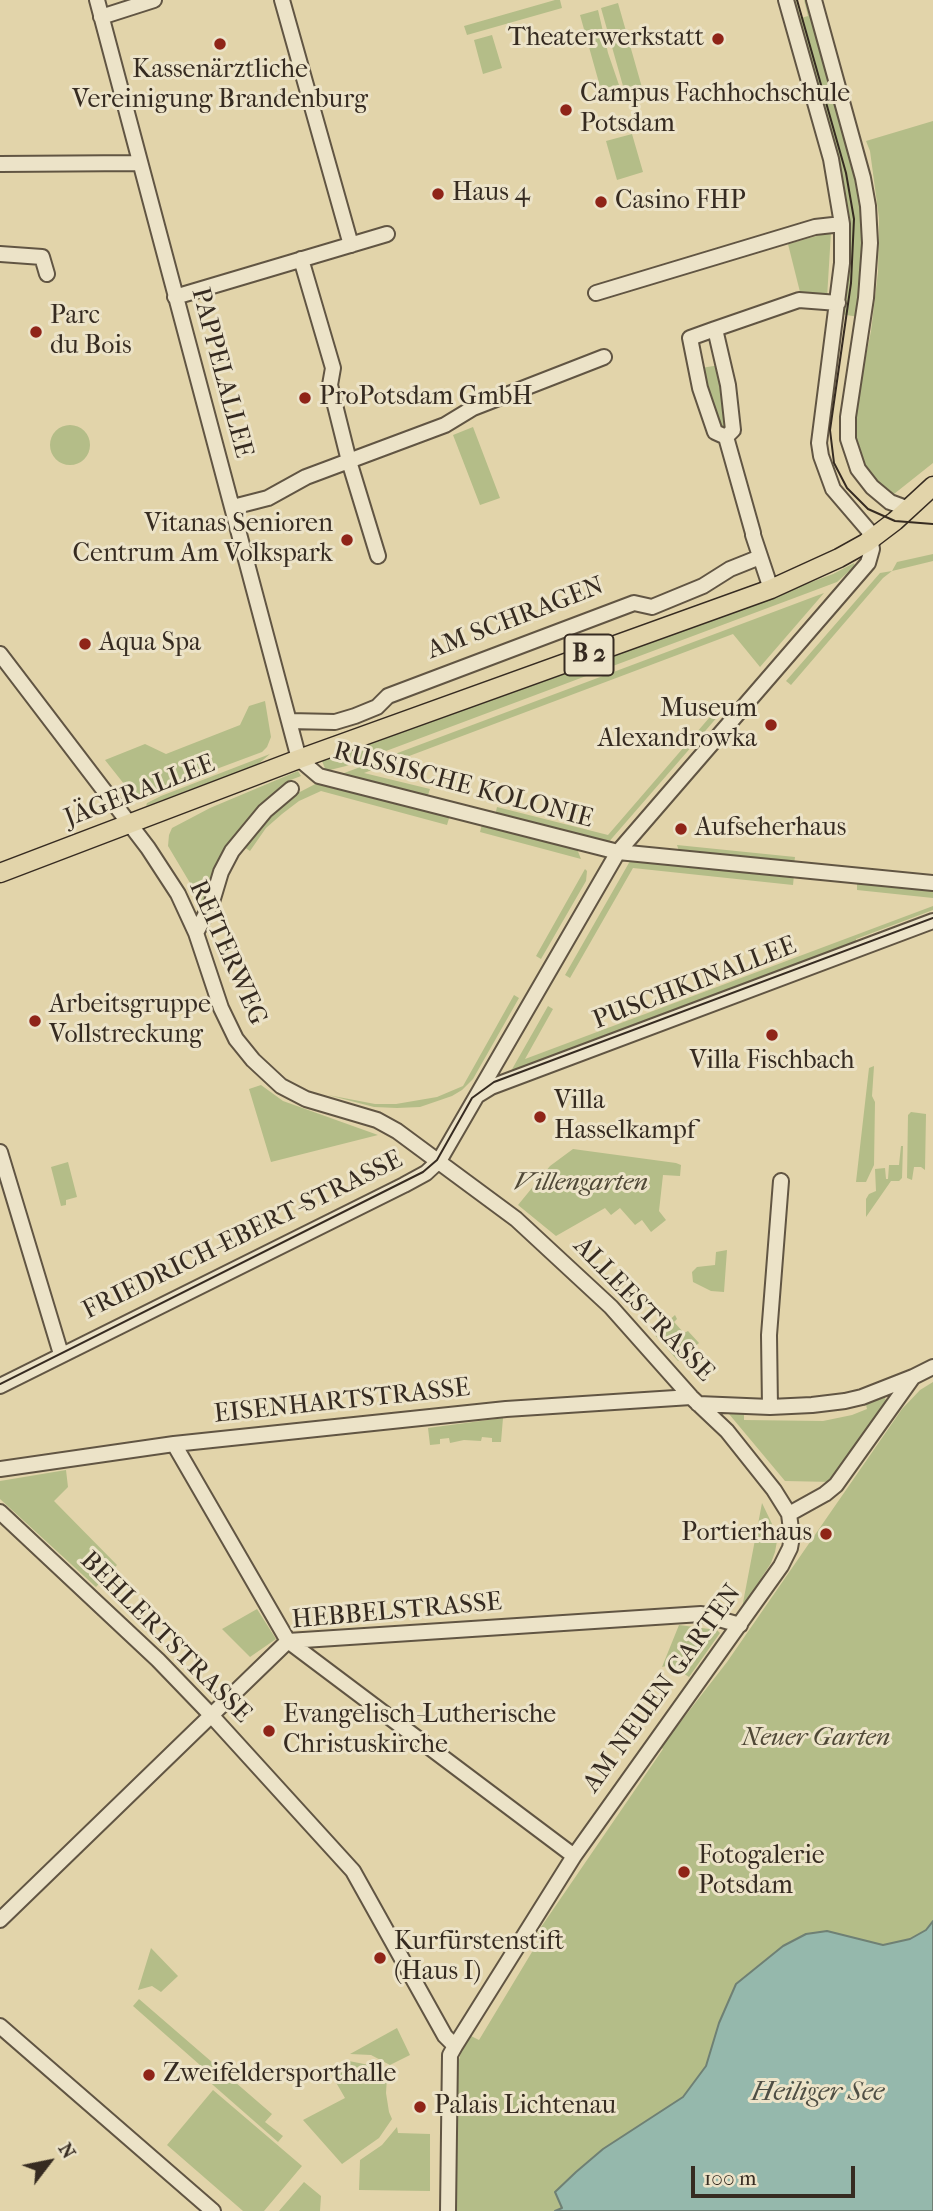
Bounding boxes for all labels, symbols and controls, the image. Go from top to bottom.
place label: Theaterwerkstatt [508,23,704,55]
marker: Theaterwerkstatt [710,31,726,47]
marker: Kassenärztliche Vereinigung Brandenburg [212,36,228,52]
place label: Kassenärztliche Vereinigung Brandenburg [72,55,368,116]
place label: Campus Fachhochschule Potsdam [580,79,850,140]
marker: Campus Fachhochschule Potsdam [558,102,574,118]
place label: Haus 4 [452,178,530,210]
marker: Haus 4 [430,186,446,202]
place label: Casino FHP [615,186,746,218]
marker: Casino FHP [593,194,609,210]
street label: PAPPELALLEE [183,285,259,461]
place label: Parc du Bois [50,301,132,362]
marker: Parc du Bois [28,324,44,340]
place label: ProPotsdam GmbH [319,382,533,414]
marker: ProPotsdam GmbH [297,390,313,406]
place label: Vitanas Senioren Centrum Am Volkspark [73,509,333,570]
marker: Vitanas Senioren Centrum Am Volkspark [339,532,355,548]
street label: AM SCHRAGEN [423,571,609,667]
place label: Aqua Spa [99,628,201,660]
road number: B 2 [564,634,614,676]
marker: Aqua Spa [77,636,93,652]
place label: Museum Alexandrowka [598,694,757,756]
marker: Museum Alexandrowka [763,717,779,733]
street label: RUSSISCHE KOLONIE [330,736,596,836]
street label: JÄGERALLEE [60,749,220,835]
place label: Aufseherhaus [695,813,846,845]
marker: Aufseherhaus [673,821,689,837]
street label: REITERWEG [181,876,273,1030]
street label: PUSCHKINALLEE [589,931,801,1037]
place label: Arbeitsgruppe Vollstreckung [49,990,211,1052]
marker: Arbeitsgruppe Vollstreckung [27,1013,43,1029]
marker: Villa Fischbach [764,1027,780,1043]
place label: Villa Fischbach [689,1046,855,1078]
place label: Villa Hasselkampf [554,1086,695,1148]
marker: Villa Hasselkampf [532,1109,548,1125]
street label: FRIEDRICH-EBERT-STRASSE [78,1145,408,1327]
park label: Villengarten [514,1168,648,1200]
street label: ALLEESTRASSE [566,1231,720,1389]
street label: EISENHARTSTRASSE [212,1373,472,1431]
place label: Portierhaus [681,1518,812,1550]
marker: Portierhaus [818,1526,834,1542]
street label: BEHLERTSTRASSE [73,1546,257,1730]
street label: AM NEUEN GARTEN [577,1579,749,1799]
street label: HEBBELSTRASSE [291,1587,503,1637]
place label: Evangelisch-Lutherische Christuskirche [283,1700,556,1762]
marker: Evangelisch-Lutherische Christuskirche [261,1723,277,1739]
park label: Neuer Garten [742,1723,890,1755]
place label: Fotogalerie Potsdam [698,1841,825,1902]
marker: Fotogalerie Potsdam [676,1864,692,1880]
place label: Kurfürstenstift (Haus I) [394,1927,564,1988]
marker: Kurfürstenstift (Haus I) [372,1950,388,1966]
place label: Zweifeldersporthalle [163,2059,396,2091]
marker: Zweifeldersporthalle [141,2067,157,2083]
water label: Heiliger See [752,2076,884,2110]
place label: Palais Lichtenau [434,2091,616,2123]
marker: Palais Lichtenau [412,2099,428,2115]
north arrow [14,2127,84,2197]
text: N [54,2139,80,2163]
scale bar [695,2152,860,2196]
text: 100 m [704,2166,757,2190]

